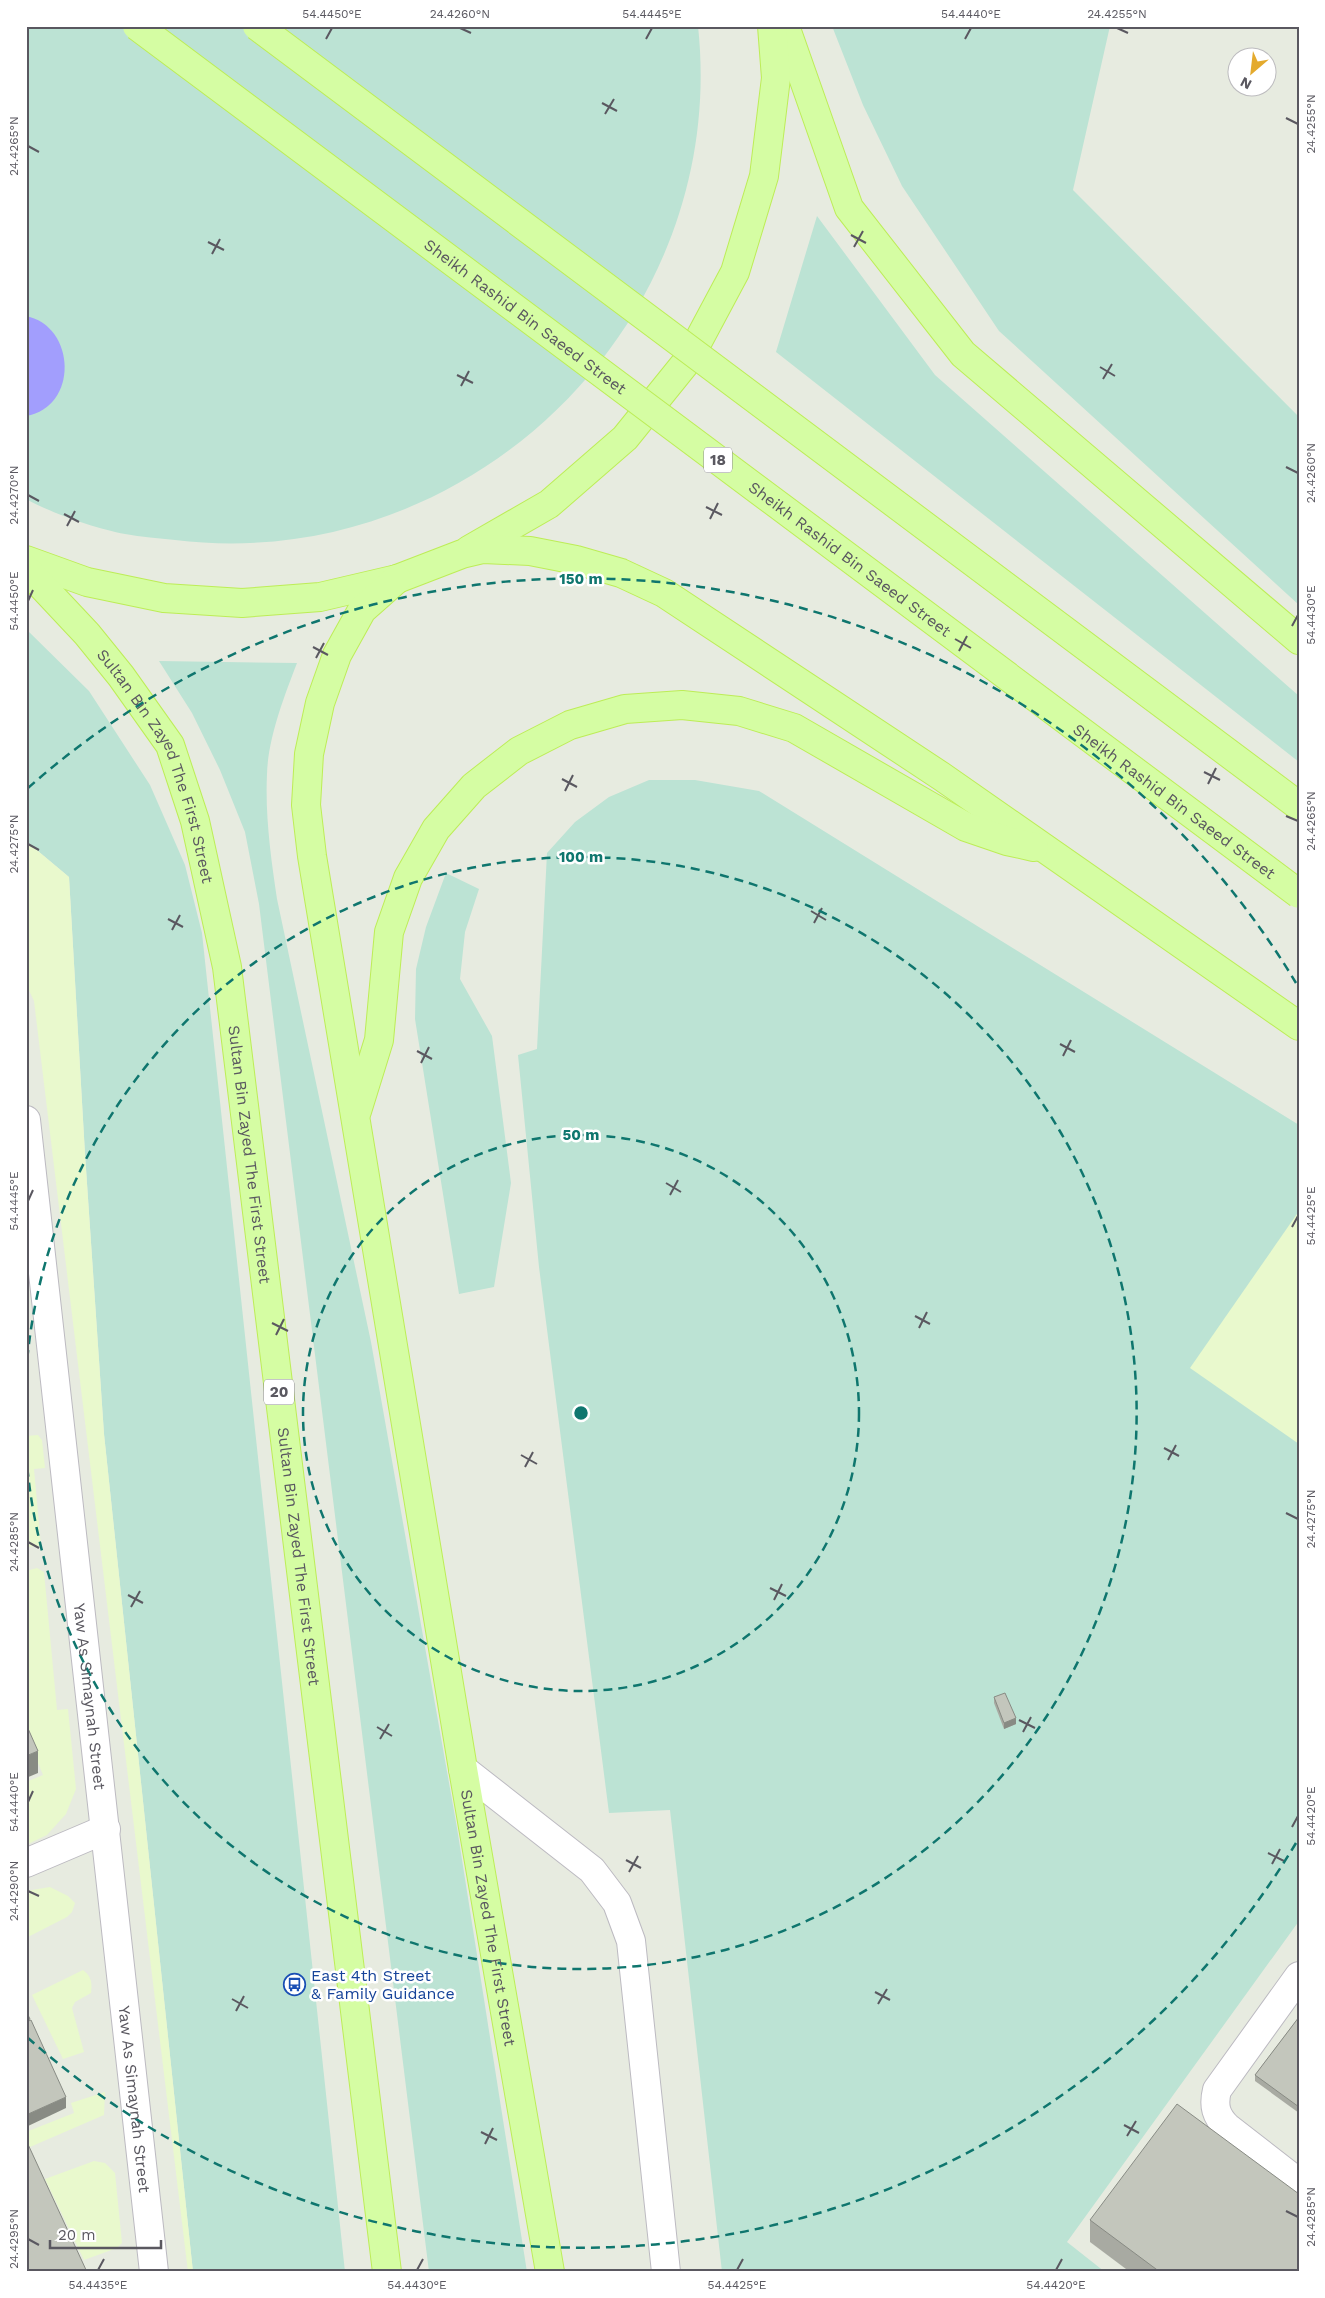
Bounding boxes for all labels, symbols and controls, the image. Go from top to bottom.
text: 54.4450°E [302,7,362,21]
text: 24.4260°N [430,7,490,21]
text: 54.4445°E [622,7,682,21]
text: 54.4440°E [941,7,1001,21]
text: 24.4255°N [1087,7,1147,21]
north arrow [1228,48,1278,98]
text: N [1238,74,1254,93]
text: 24.4255°N [1304,94,1318,154]
text: 24.4265°N [7,116,21,176]
street label: Sheikh Rashid Bin Saeed Street [421,235,631,398]
text: 24.4260°N [1304,443,1318,503]
road number: 18 [704,448,732,472]
text: 24.4270°N [7,465,21,525]
street label: Sheikh Rashid Bin Saeed Street [745,477,955,640]
text: 150 m [559,570,603,588]
text: 54.4450°E [7,571,21,631]
text: 54.4430°E [1304,585,1318,645]
street label: Sultan Bin Zayed The First Street [93,645,218,885]
street label: Sheikh Rashid Bin Saeed Street [1070,719,1280,883]
text: 24.4265°N [1304,791,1318,851]
text: 24.4275°N [7,814,21,874]
text: 100 m [559,848,603,866]
street label: Sultan Bin Zayed The First Street [225,1024,275,1285]
text: 50 m [563,1126,599,1144]
text: 54.4445°E [7,1171,21,1231]
text: 54.4425°E [1304,1186,1318,1246]
road number: 20 [264,1380,294,1404]
centre of rings [572,1404,590,1422]
street label: Sultan Bin Zayed The First Street [274,1426,325,1687]
text: 24.4275°N [1304,1489,1318,1549]
text: 24.4285°N [7,1512,21,1572]
street label: Yaw As Simaynah Street [70,1602,110,1791]
text: 54.4440°E [7,1772,21,1832]
text: 54.4420°E [1304,1786,1318,1846]
street label: Sultan Bin Zayed The First Street [457,1788,520,2048]
text: 24.4290°N [7,1861,21,1921]
place label: East 4th Street & Family Guidance [311,1966,455,2003]
bus stop icon: East 4th Street & Family Guidance [283,1972,307,1996]
street label: Yaw As Simaynah Street [115,2004,155,2194]
text: 24.4285°N [1304,2187,1318,2247]
text: 24.4295°N [7,2209,21,2269]
scale bar [50,2218,161,2250]
text: 20 m [58,2226,96,2244]
text: 54.4435°E [68,2278,128,2292]
text: 54.4430°E [387,2278,447,2292]
text: 54.4425°E [707,2278,767,2292]
text: 54.4420°E [1026,2278,1086,2292]

